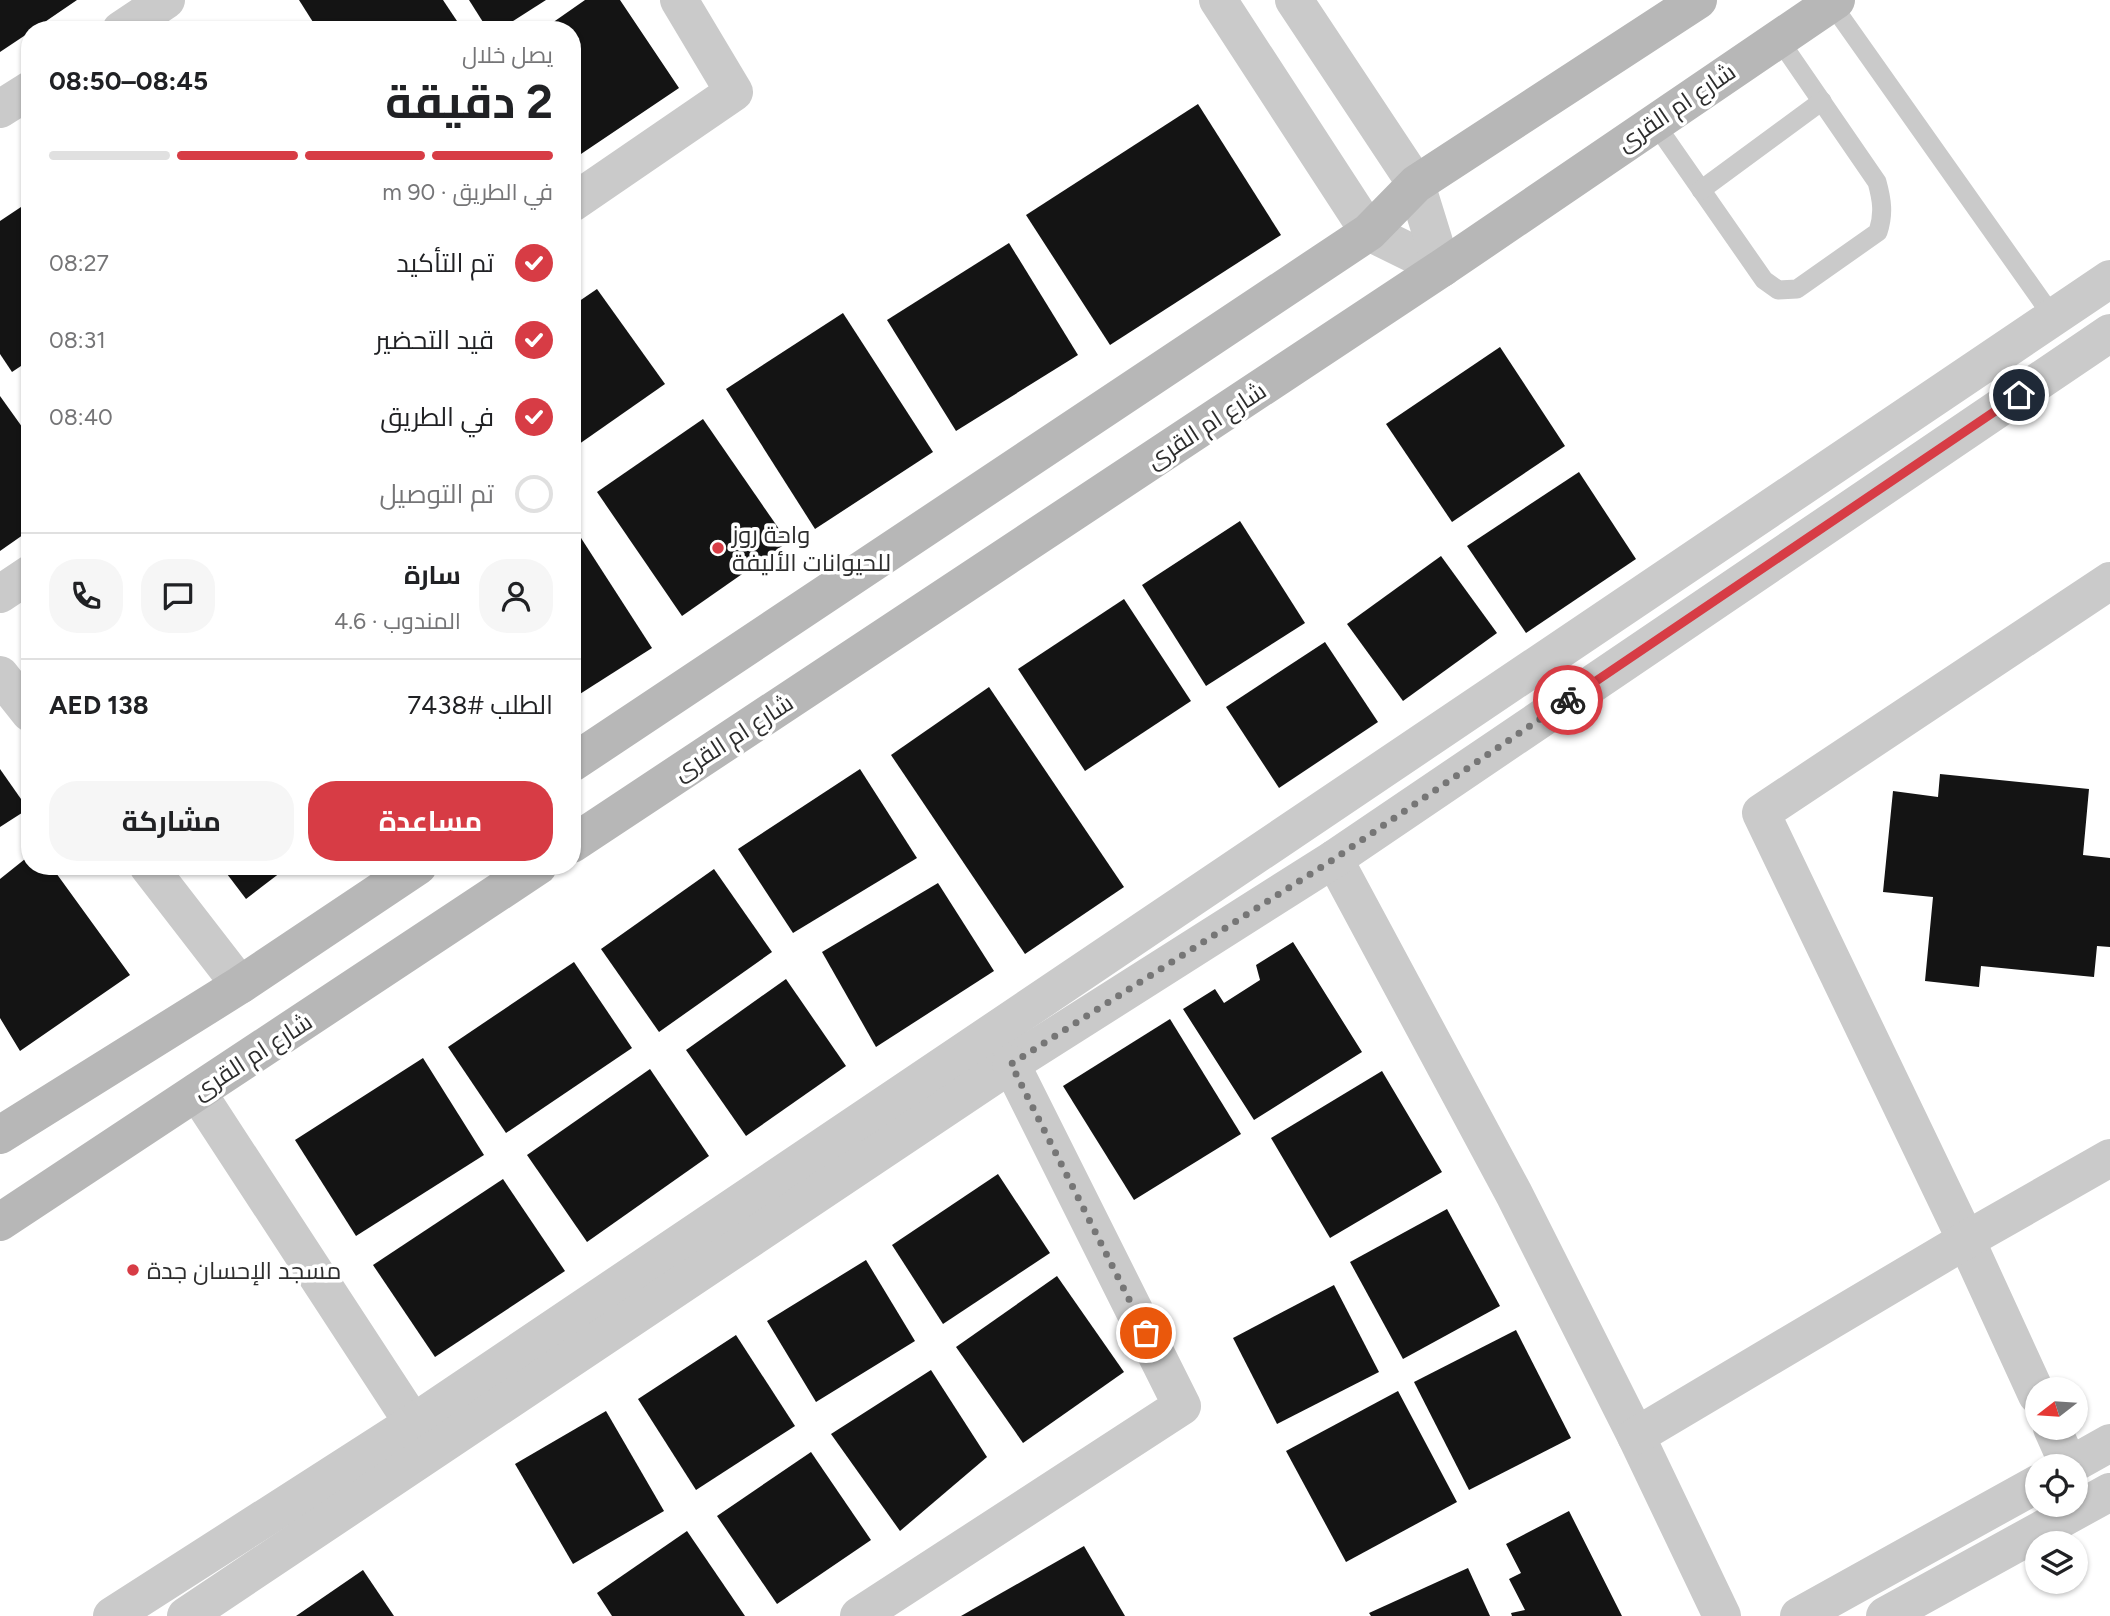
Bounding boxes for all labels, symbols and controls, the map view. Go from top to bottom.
text: يصل خلال [462,41,553,69]
street label: شارع ام القرى [1611,57,1742,159]
text: 08:45–08:50 [49,65,208,97]
text: 2 دقيقة [385,74,553,130]
text: في الطريق · 90 m [382,178,553,206]
icon: check [515,244,553,282]
text: تم التأكيد [396,247,494,279]
text: 08:27 [49,249,109,277]
icon: check [515,321,553,359]
text: قيد التحضير [375,324,494,356]
text: 08:31 [49,326,106,354]
pin [1989,365,2049,425]
street label: شارع ام القرى [1141,376,1272,476]
icon: home [2000,376,2038,414]
icon: check [515,398,553,436]
text: في الطريق [380,401,494,433]
text: 08:40 [49,403,113,431]
text: تم التوصيل [380,478,494,510]
place label: واحة روز للحيوانات الأليفة [730,520,891,577]
marker: واحة روز للحيوانات الأليفة [710,540,726,556]
button: phone [49,559,123,633]
button: chat [141,559,215,633]
text: سارة [404,559,461,591]
button: person [479,559,553,633]
text: المندوب · 4.6 [334,607,461,635]
courier [1533,665,1603,735]
icon: bike [1549,681,1587,719]
street label: شارع ام القرى [668,688,799,788]
text: AED 138 [49,689,149,721]
text: الطلب #7438 [407,689,553,721]
button: مشاركة [49,781,294,861]
button: مساعدة [308,781,553,861]
street label: شارع ام القرى [187,1007,318,1107]
place label: مسجد الإحسان جدة [147,1256,341,1286]
marker: مسجد الإحسان جدة [125,1262,141,1278]
pin [1116,1303,1176,1363]
icon: bag [1127,1314,1165,1352]
north arrow [2025,1377,2088,1440]
map controls [2025,1377,2088,1594]
button: locate [2025,1454,2088,1517]
button: layers [2025,1531,2088,1594]

